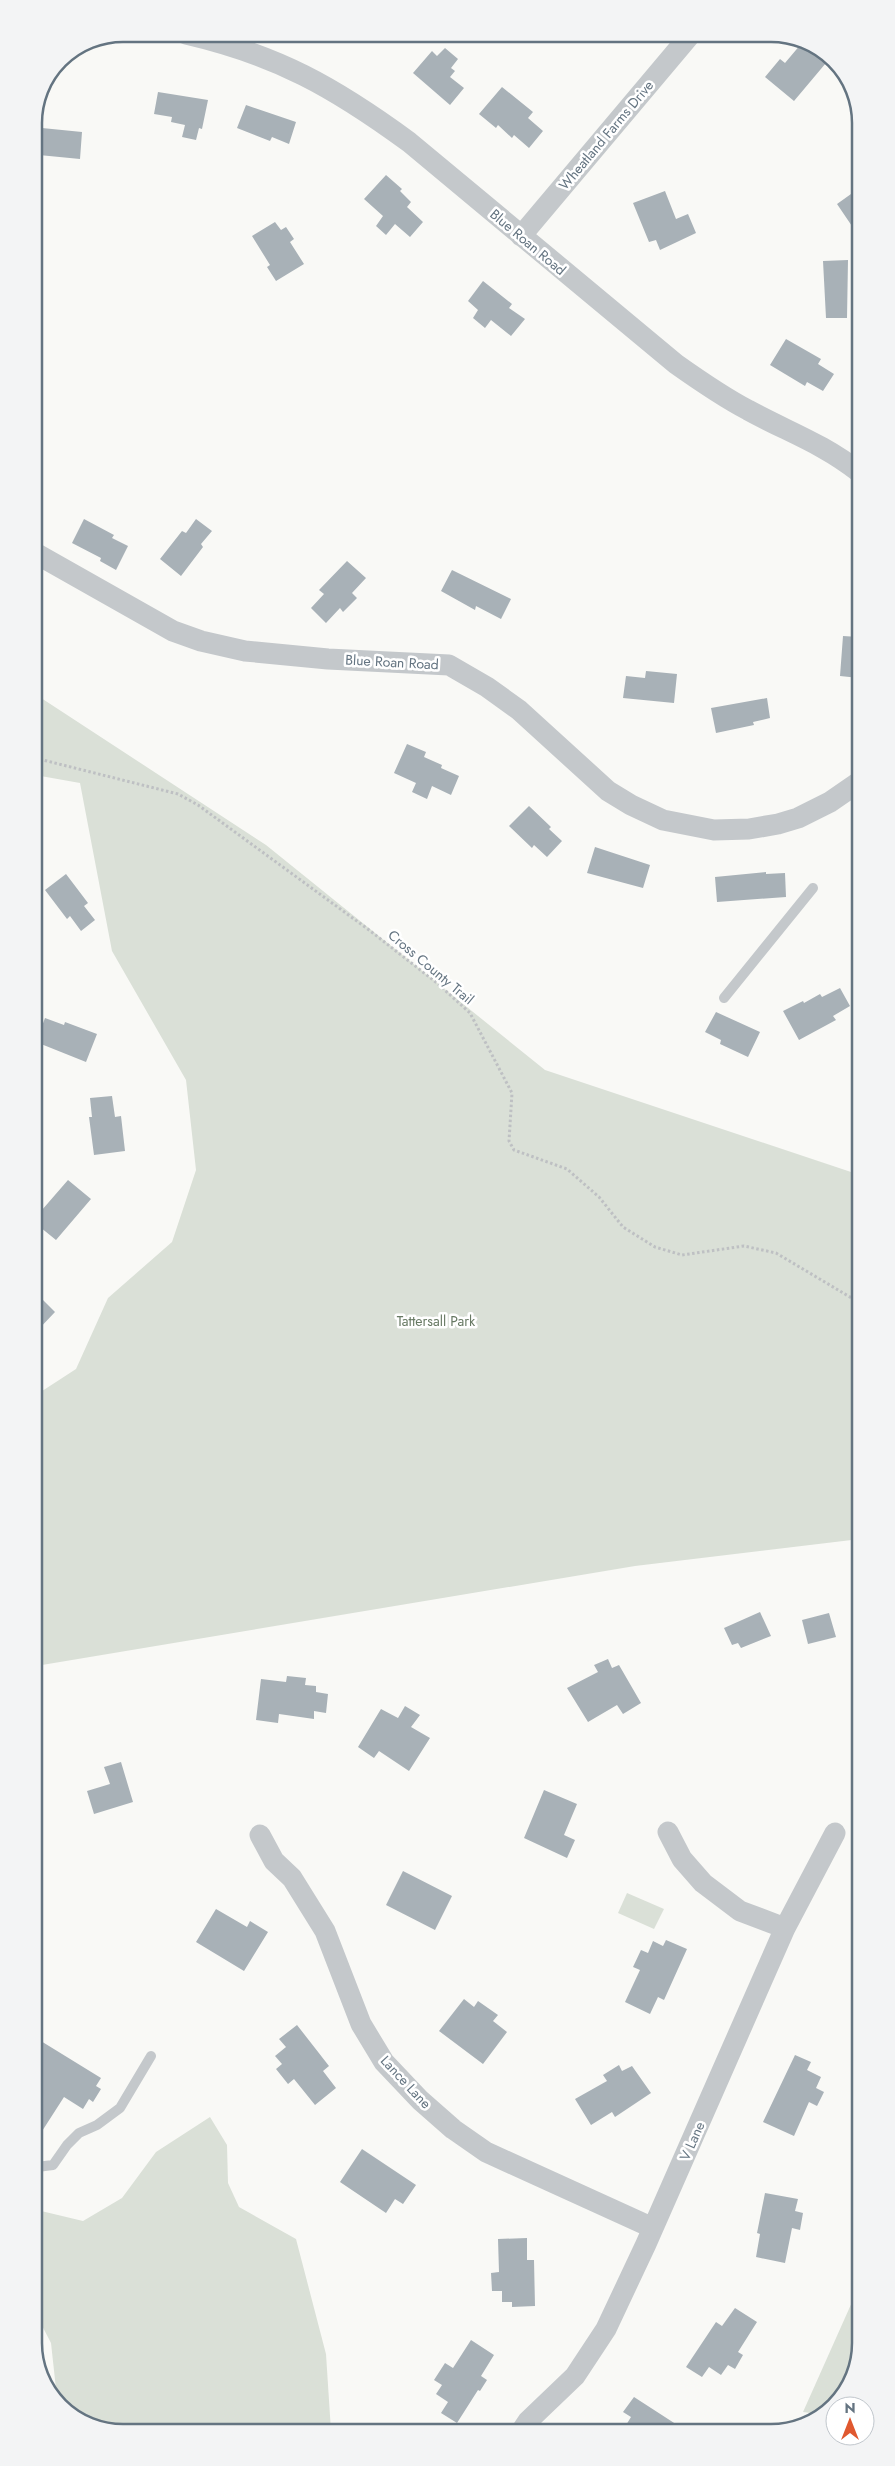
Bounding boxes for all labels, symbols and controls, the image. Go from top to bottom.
street label: Wheatland Farms Drive [554,76,658,194]
street label: Blue Roan Road [486,204,570,280]
street label: Blue Roan Road [345,650,439,674]
street label: Cross County Trail [384,925,478,1009]
park label: Tattersall Park [397,1311,476,1331]
street label: Lance Lane [376,2051,436,2113]
street label: V Lane [675,2118,709,2164]
north arrow [825,2396,875,2446]
text: N [844,2398,856,2418]

